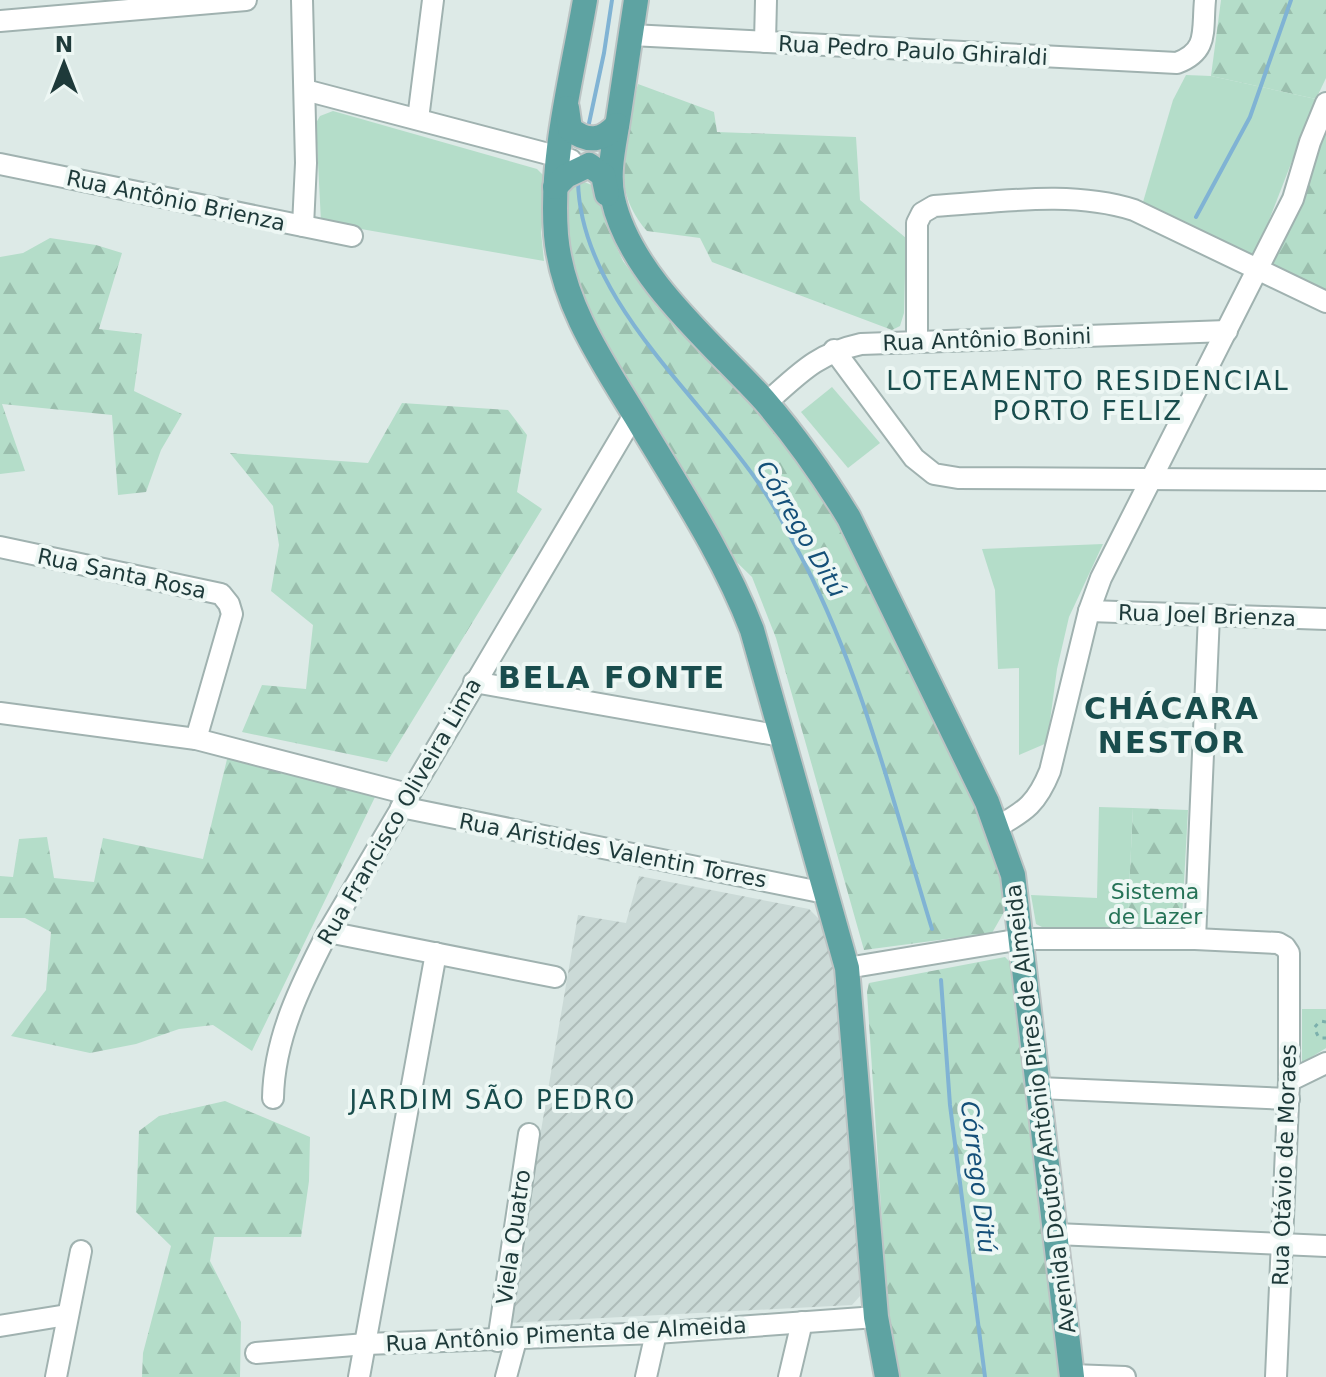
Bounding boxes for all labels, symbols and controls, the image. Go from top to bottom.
north arrow [24,24,104,104]
street label: Rua Pedro Paulo Ghiraldi [778,31,1048,70]
text: N [55,32,73,57]
street label: Rua Antônio Brienza [64,165,288,236]
street label: Rua Antônio Bonini [882,323,1092,356]
district label: LOTEAMENTO RESIDENCIAL PORTO FELIZ [886,366,1290,426]
water label: Córrego Ditú [751,456,851,602]
street label: Rua Santa Rosa [35,543,209,604]
street label: Rua Joel Brienza [1118,600,1296,631]
district label: BELA FONTE [498,660,726,695]
street label: Rua Francisco Oliveira Lima [313,674,486,949]
district label: CHÁCARA NESTOR [1084,691,1260,760]
street label: Rua Aristides Valentin Torres [457,808,769,893]
park label: Sistema de Lazer [1108,879,1203,929]
street label: Avenida Doutor Antônio Pires de Almeida [1001,883,1080,1335]
street label: Rua Otávio de Moraes [1268,1044,1301,1286]
district label: JARDIM SÃO PEDRO [347,1084,637,1115]
water label: Córrego Ditú [955,1099,1001,1255]
street label: Viela Quatro [492,1168,535,1306]
street label: Rua Antônio Pimenta de Almeida [385,1313,747,1356]

